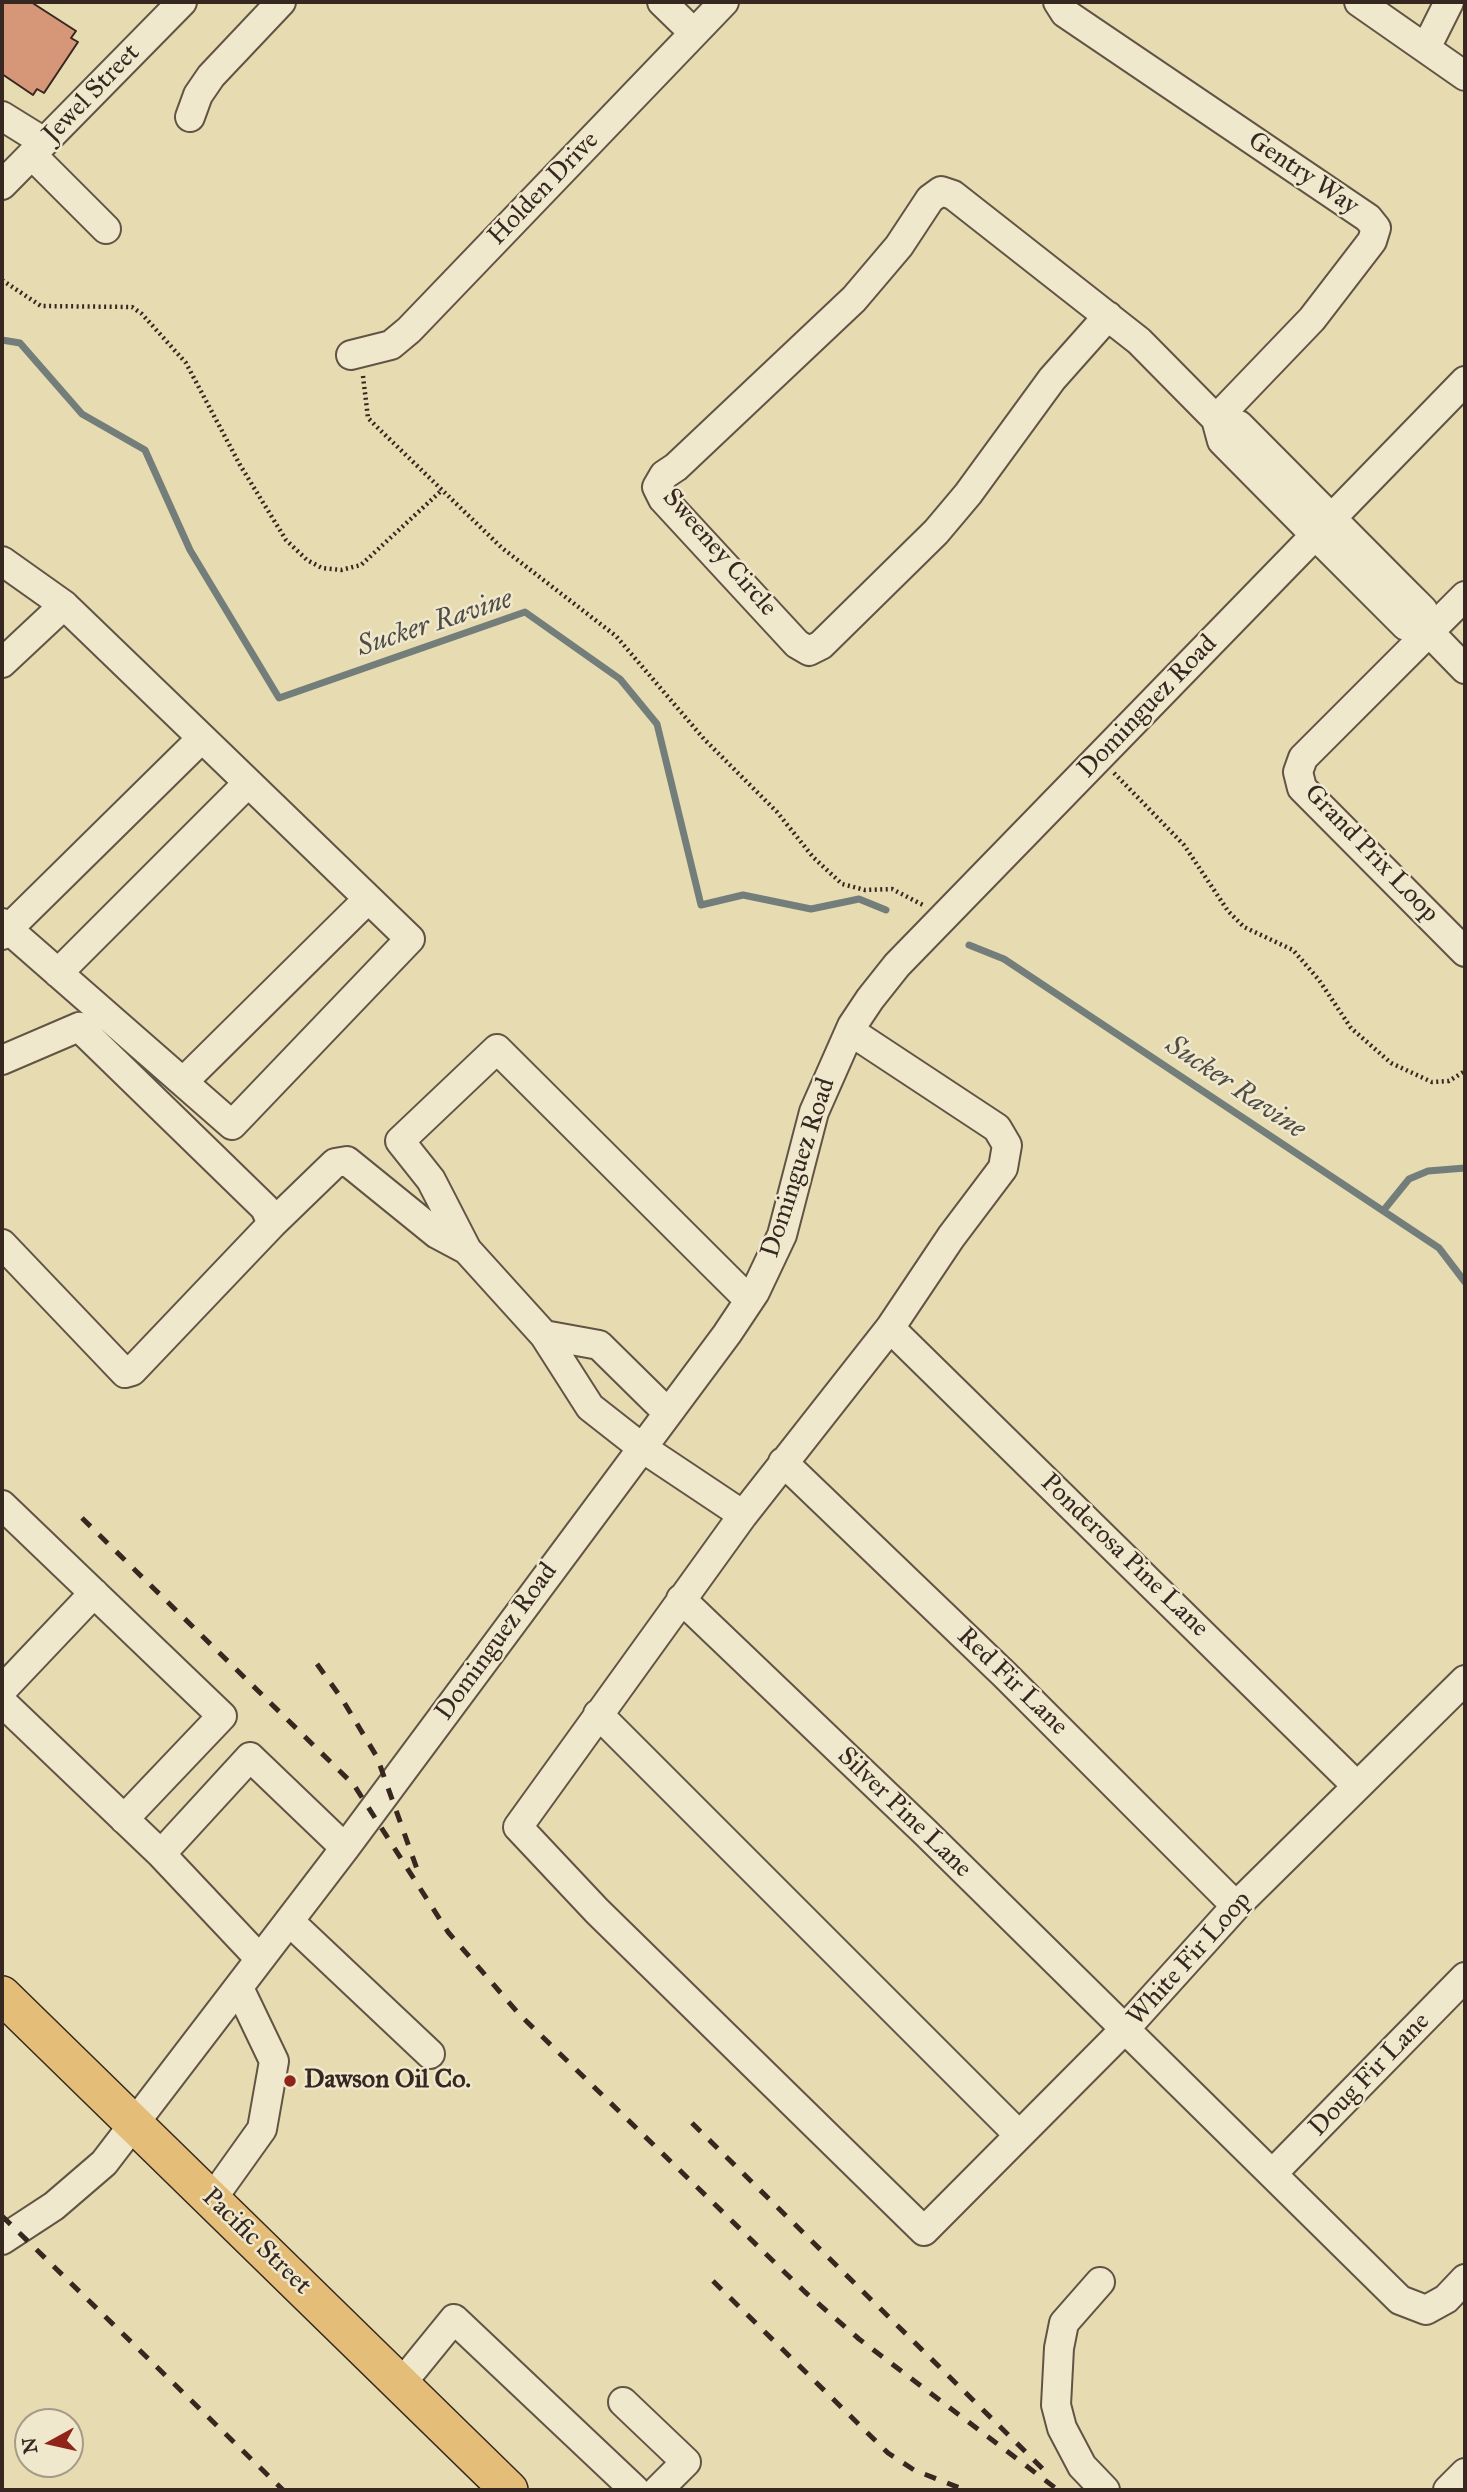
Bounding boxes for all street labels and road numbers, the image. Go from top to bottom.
street label: Jewel Street [37,38,147,150]
street label: Holden Drive [482,126,606,252]
street label: Gentry Way [1242,126,1364,222]
street label: Sweeney Circle [655,483,783,623]
street label: Dominguez Road [1072,629,1224,785]
street label: Grand Prix Loop [1297,778,1445,930]
street label: Dominguez Road [755,1074,843,1262]
street label: Ponderosa Pine Lane [1033,1468,1215,1644]
street label: Dominguez Road [429,1557,565,1727]
street label: Red Fir Lane [950,1621,1074,1743]
street label: Silver Pine Lane [830,1741,978,1885]
street label: White Fir Loop [1121,1885,1259,2033]
street label: Doug Fir Lane [1303,2007,1437,2143]
street label: Pacific Street [195,2182,317,2302]

